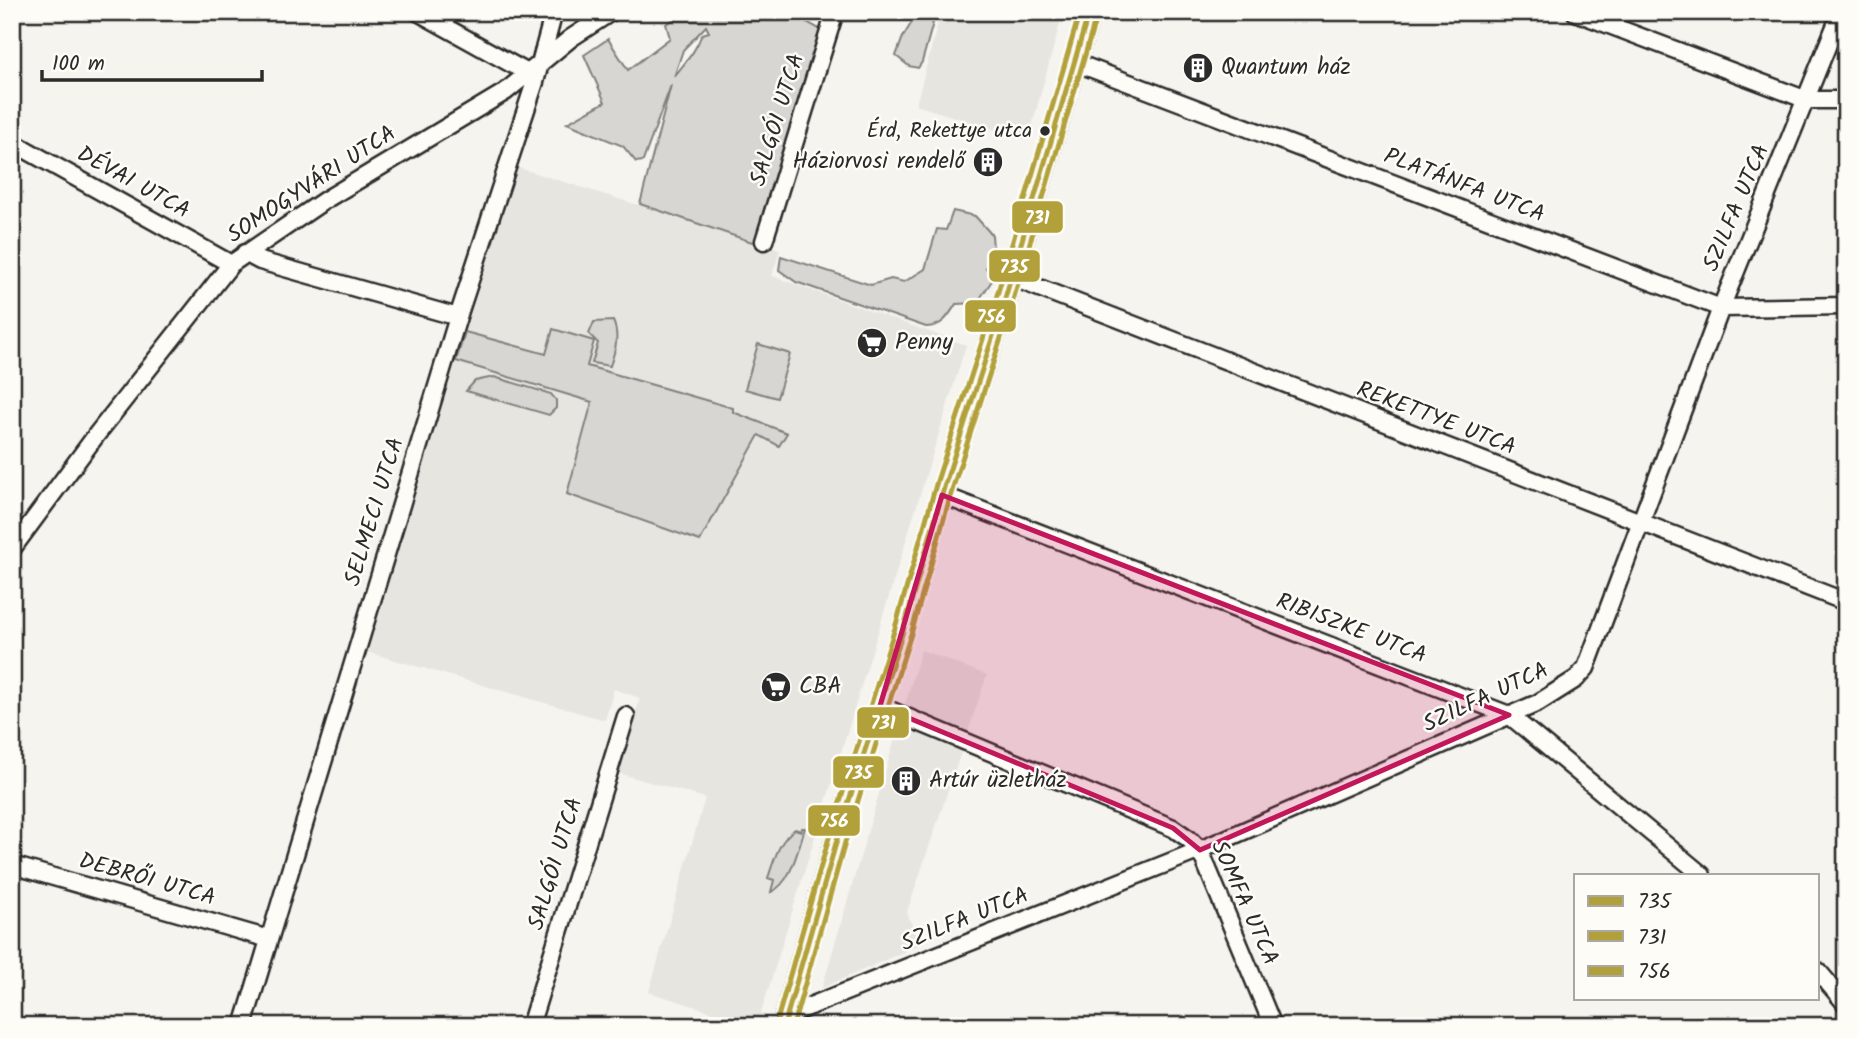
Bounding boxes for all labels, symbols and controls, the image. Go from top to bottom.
scale bar [42,38,262,82]
text: 100 m [52,48,105,81]
street label: SALGÓI UTCA [741,49,815,191]
place label: Quantum ház [1221,50,1351,86]
building icon: Quantum ház [1181,51,1215,85]
place label: Érd, Rekettye utca [867,115,1032,148]
street label: SOMOGYVÁRI UTCA [220,117,404,253]
marker: Érd, Rekettye utca [1038,124,1052,138]
street label: DÉVAI UTCA [70,137,196,229]
street label: PLATÁNFA UTCA [1378,139,1550,233]
street label: SZILFA UTCA [1694,139,1780,277]
place label: Háziorvosi rendelő [792,144,967,180]
building icon: Háziorvosi rendelő [971,145,1005,179]
line badge: 731 [1011,200,1064,234]
text: 731 [1024,204,1050,234]
line badge: 735 [988,249,1041,283]
text: 735 [1000,253,1030,283]
line badge: 756 [964,299,1017,333]
text: 756 [977,303,1005,333]
place label: Penny [895,325,953,361]
supermarket icon: Penny [855,326,889,360]
street label: REKETTYE UTCA [1351,372,1521,466]
street label: SELMECI UTCA [335,433,415,591]
street label: RIBISZKE UTCA [1270,584,1432,674]
street label: SZILFA UTCA [1417,653,1555,743]
place label: CBA [799,669,841,705]
supermarket icon: CBA [759,670,793,704]
line badge: 731 [856,706,910,739]
text: 731 [870,709,896,739]
line badge: 735 [832,755,885,789]
text: 735 [844,759,874,789]
place label: Artúr üzletház [929,763,1067,799]
building icon: Artúr üzletház [889,764,923,798]
street label: SALGÓI UTCA [519,793,593,935]
line badge: 756 [807,804,861,837]
text: 756 [820,807,848,837]
street label: SOMFA UTCA [1200,835,1288,971]
street label: DEBRŐI UTCA [74,843,220,917]
legend [1574,874,1820,1000]
street label: SZILFA UTCA [896,878,1034,962]
text: 735 [1638,886,1673,919]
text: 731 [1638,922,1666,955]
text: 756 [1638,956,1671,989]

